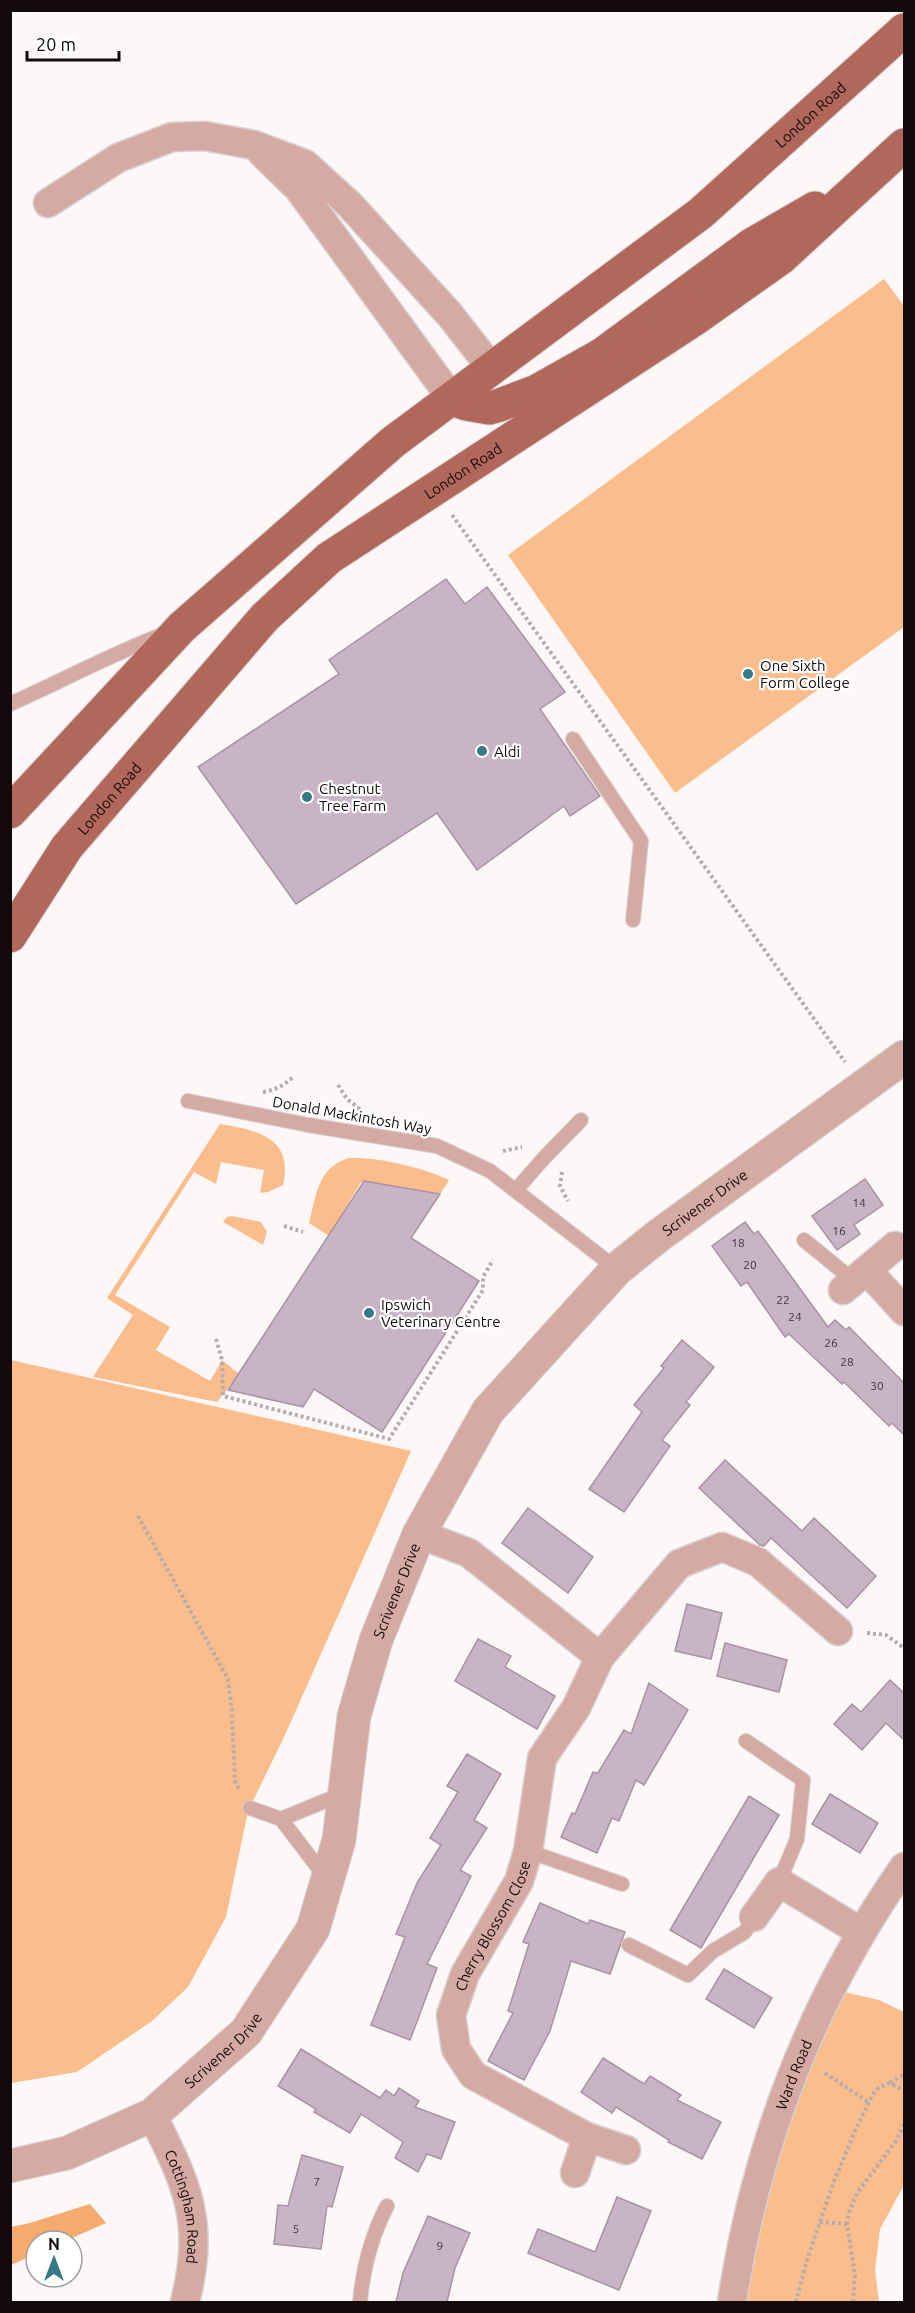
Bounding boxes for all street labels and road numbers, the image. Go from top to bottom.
street label: London Road [771,78,849,151]
street label: London Road [421,439,505,502]
street label: London Road [73,759,144,838]
street label: Donald Mackintosh Way [271,1093,433,1137]
street label: Scrivener Drive [659,1166,750,1239]
street label: Scrivener Drive [369,1540,423,1641]
street label: Cherry Blossom Close [451,1859,533,1993]
street label: Scrivener Drive [181,2009,265,2091]
street label: Ward Road [772,2037,815,2112]
street label: Cottingham Road [162,2147,202,2265]

